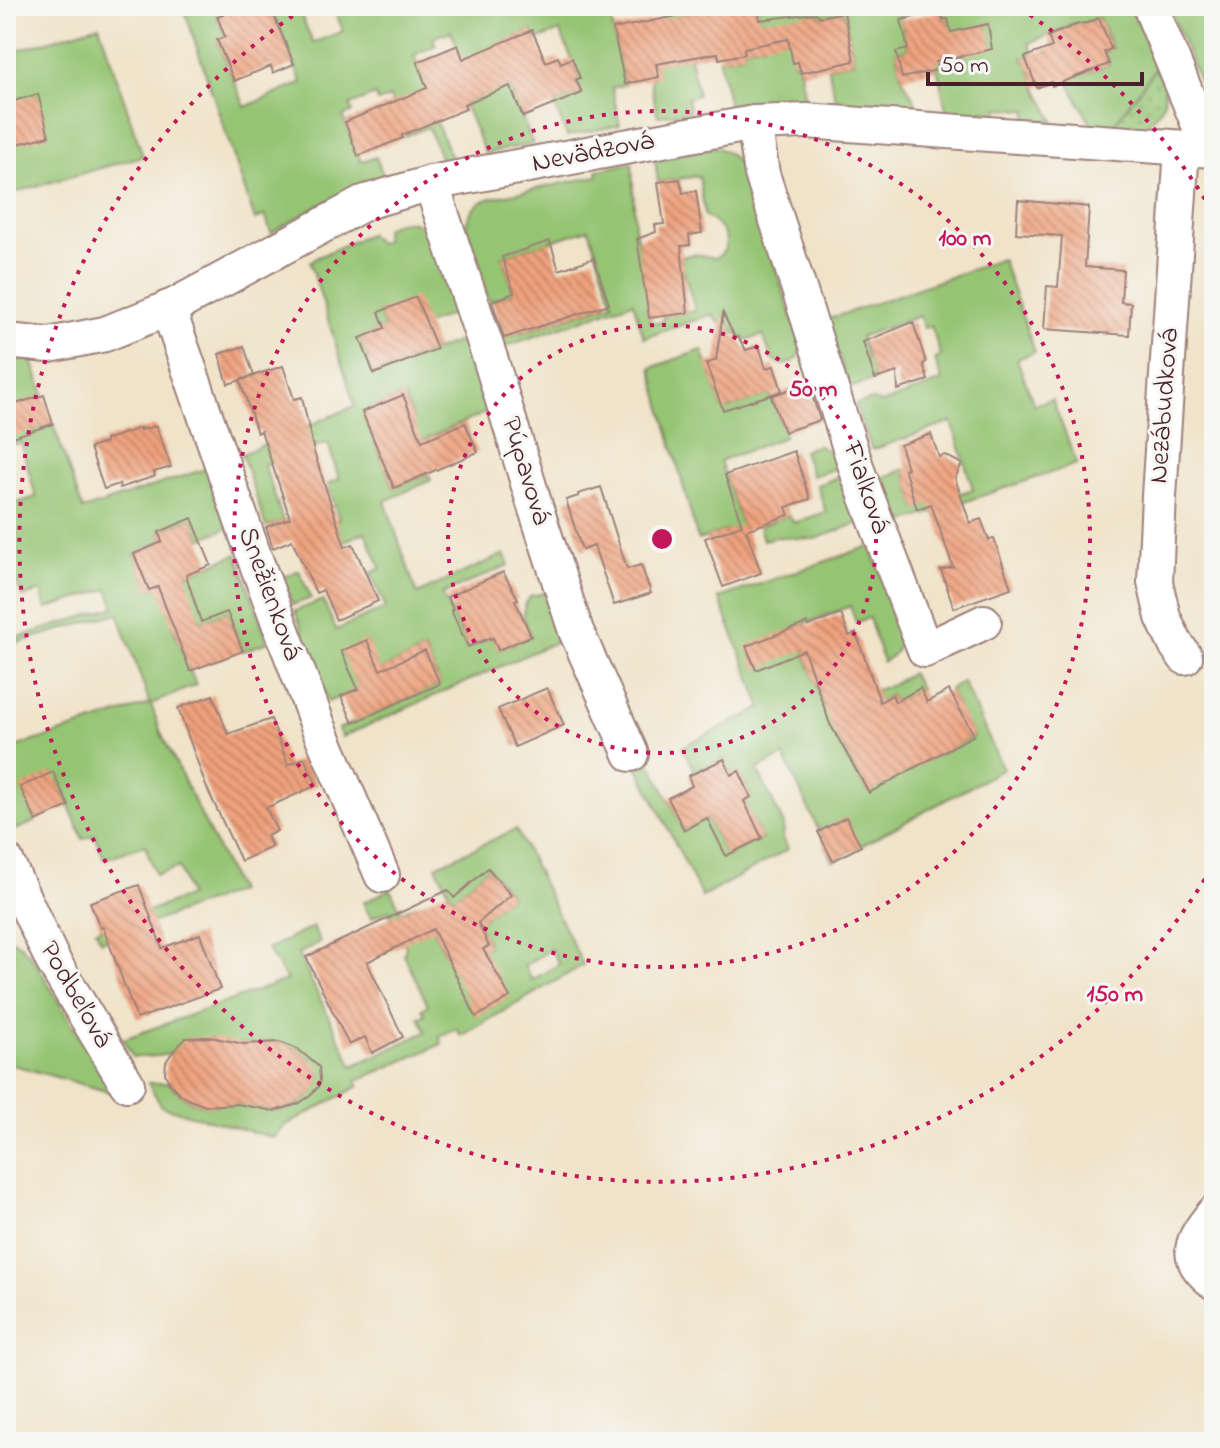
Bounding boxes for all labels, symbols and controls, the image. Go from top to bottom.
scale bar [928,36,1142,86]
text: 50 m [940,49,989,84]
street label: Nevädzová [529,121,657,185]
text: 100 m [939,222,992,257]
street label: Nezábudková [1139,327,1191,485]
text: 50 m [789,373,838,408]
street label: Púpavová [489,412,561,530]
street label: Fialková [830,436,900,539]
street label: Snežienková [226,522,312,666]
centre of rings [648,525,676,553]
street label: Podbeľová [28,934,122,1056]
text: 150 m [1087,978,1144,1013]

